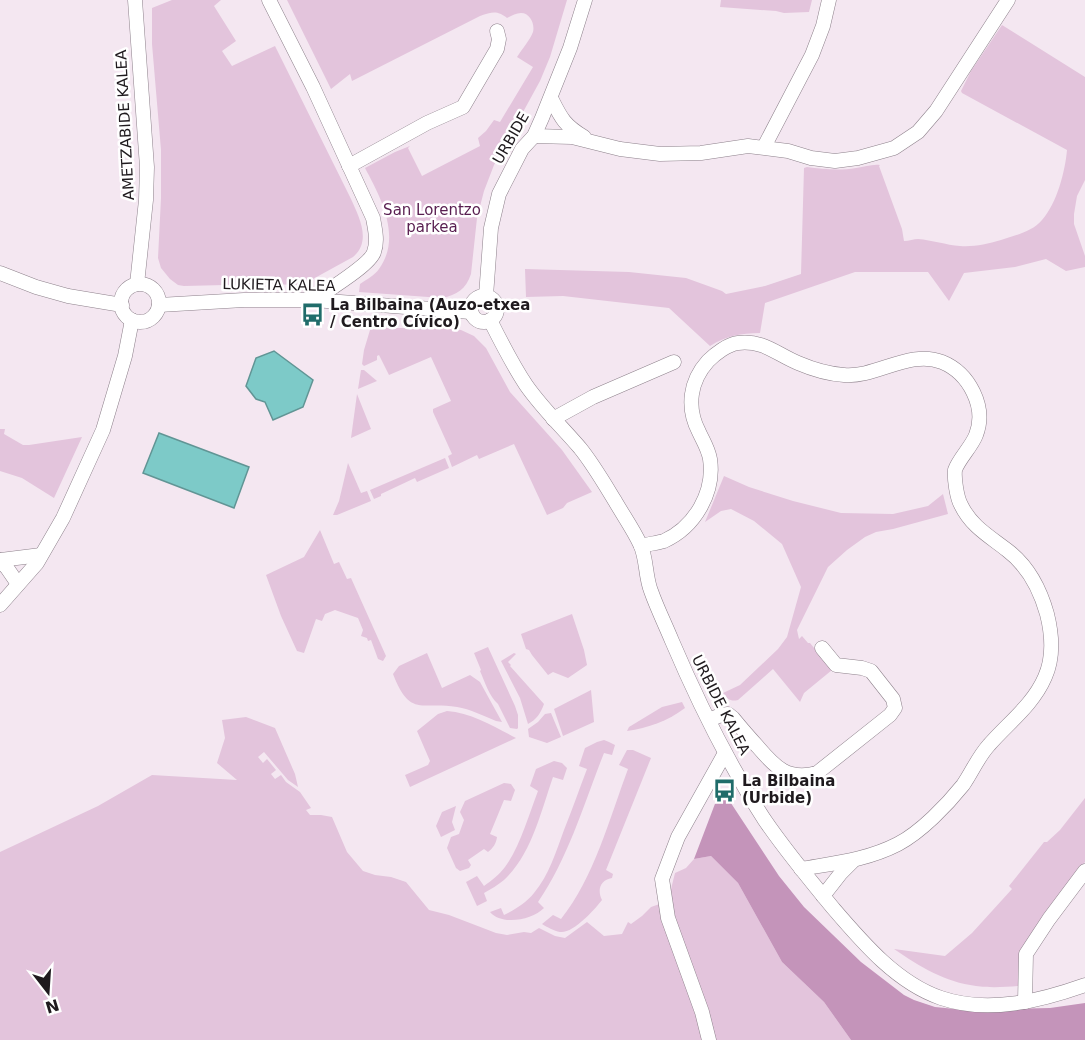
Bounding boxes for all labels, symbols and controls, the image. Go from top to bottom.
street label: AMETZABIDE KALEA [112,48,138,201]
street label: URBIDE [489,109,533,167]
park label: San Lorentzo parkea [383,201,481,236]
street label: LUKIETA KALEA [222,275,337,295]
place label: La Bilbaina (Auzo-etxea / Centro Cívico) [330,296,530,331]
bus stop icon: La Bilbaina (Auzo-etxea / Centro Cívico) [299,301,325,327]
street label: URBIDE KALEA [688,652,754,759]
place label: La Bilbaina (Urbide) [742,772,835,807]
bus stop icon: La Bilbaina (Urbide) [711,777,737,803]
north arrow [18,962,78,1022]
text: N [43,995,61,1017]

